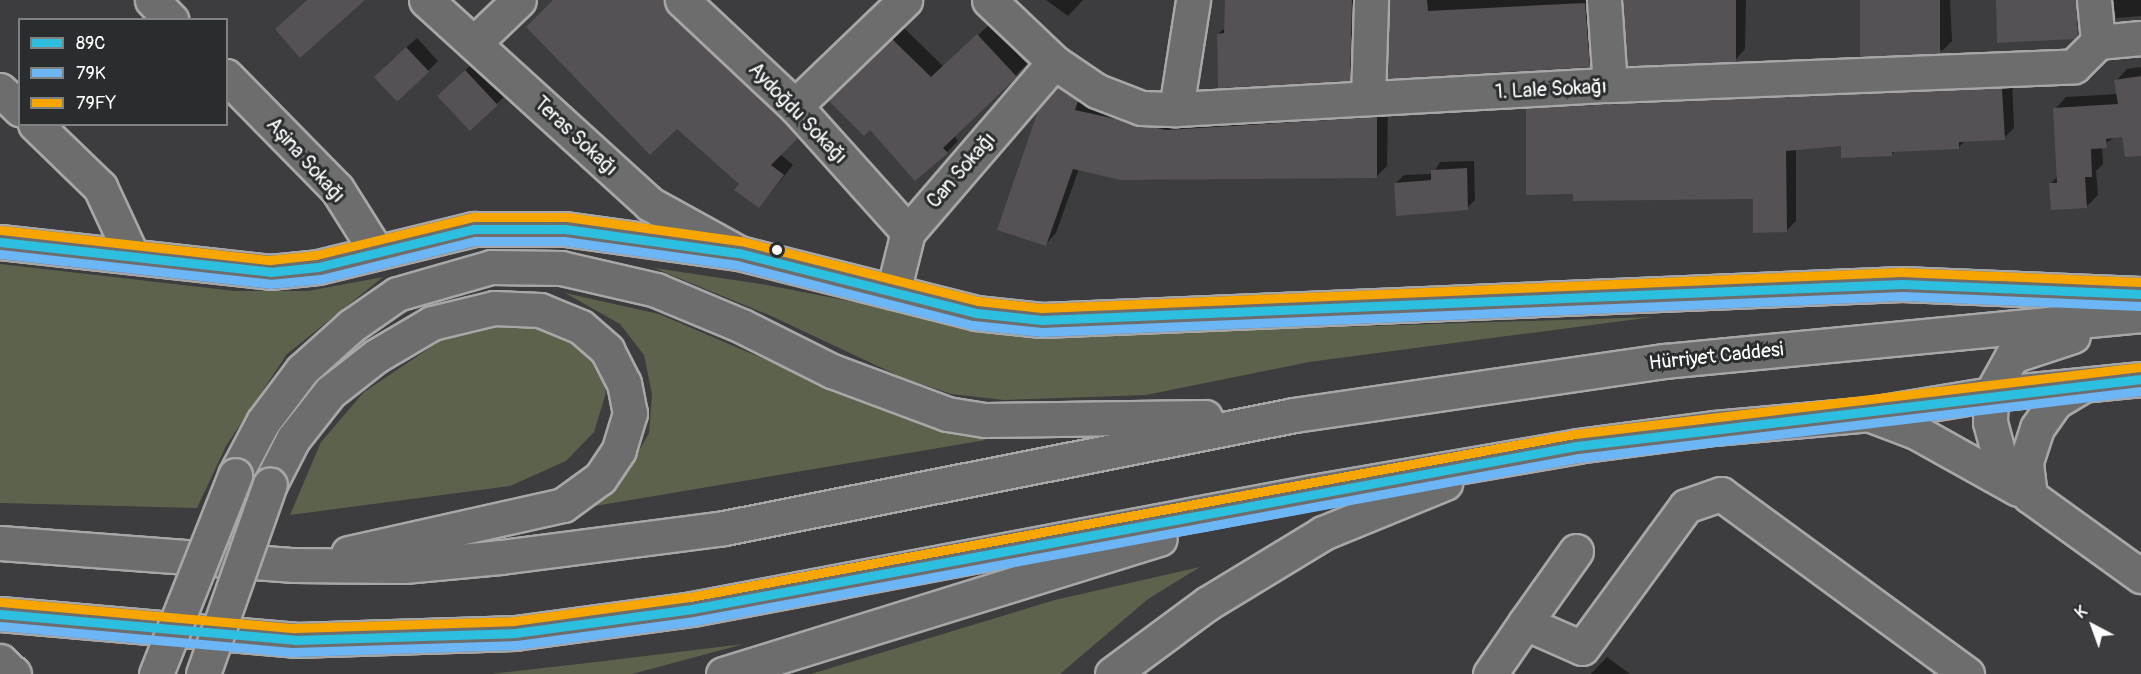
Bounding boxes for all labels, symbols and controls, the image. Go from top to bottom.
legend [18,18,228,126]
text: 89C [76,32,105,55]
street label: Aydoğdu Sokağı [744,57,852,169]
text: 79K [76,62,106,85]
street label: 1. Lale Sokağı [1494,74,1608,104]
street label: Teras Sokağı [529,91,623,181]
text: 79FY [76,92,116,115]
street label: Aşina Sokağı [262,113,350,207]
street label: Can Sokağı [922,127,1000,213]
unlabelled marker [771,244,783,256]
street label: Hürriyet Caddesi [1647,337,1785,375]
north arrow [2063,596,2123,656]
text: K [2071,602,2091,623]

